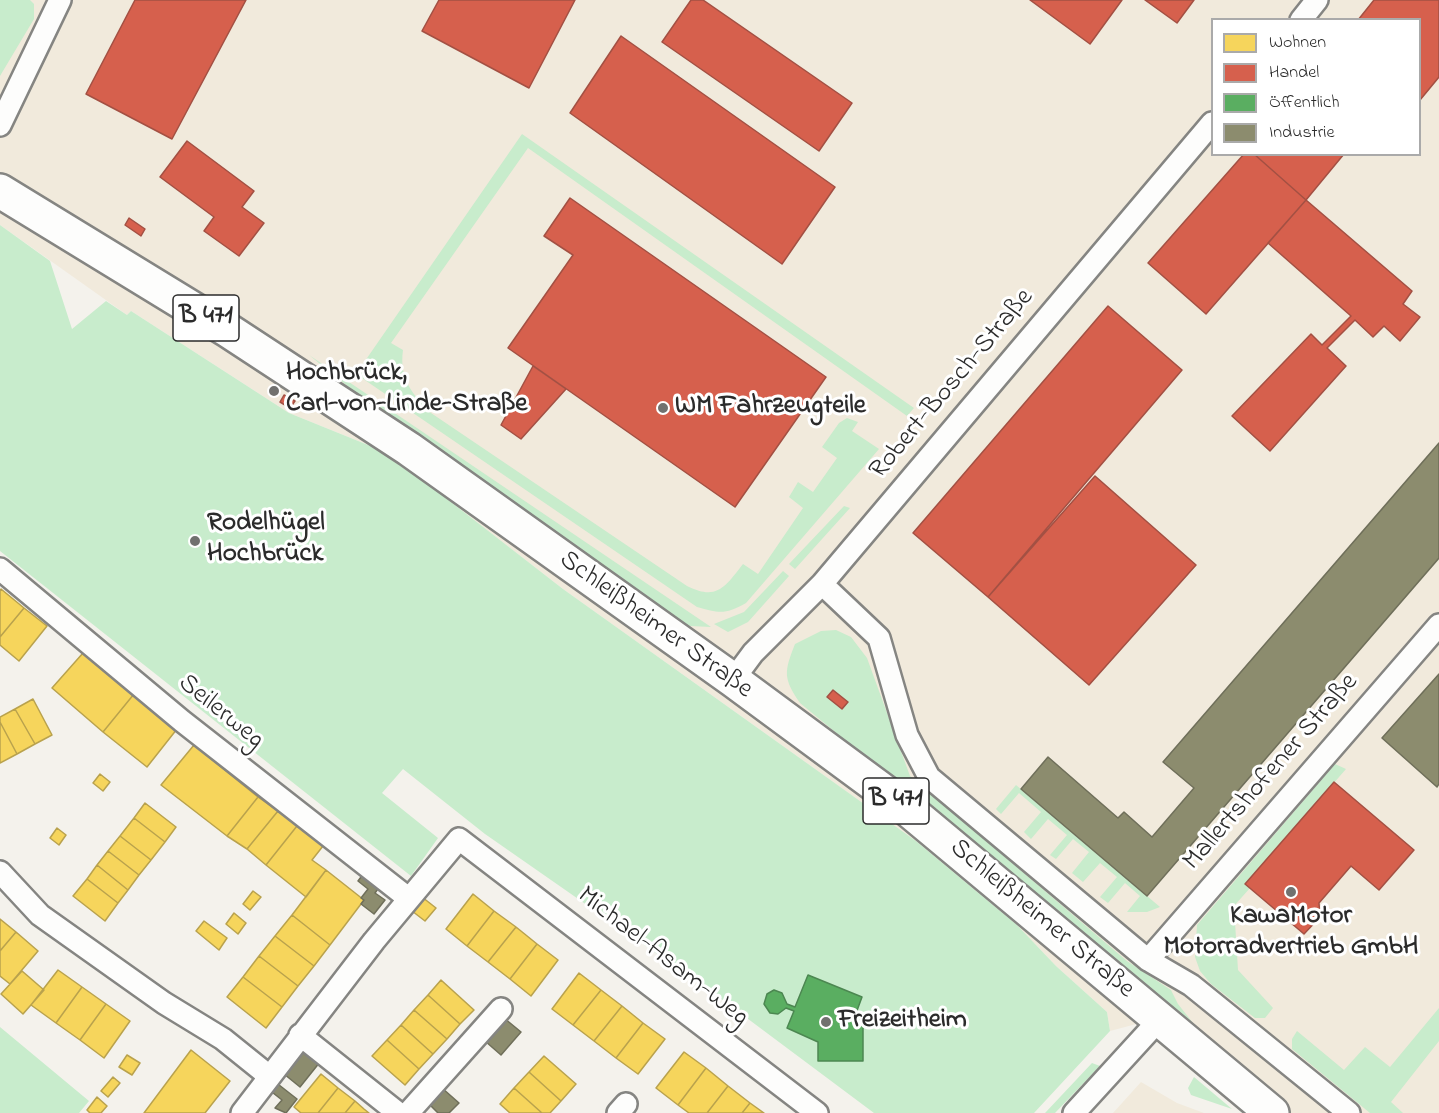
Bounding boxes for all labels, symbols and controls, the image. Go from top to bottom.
legend [1211,18,1421,156]
text: Wohnen [1269,30,1326,56]
text: Handel [1269,60,1319,86]
text: Öffentlich [1269,90,1340,116]
text: Industrie [1269,120,1335,146]
street label: Robert-Bosch-Straße [864,283,1042,487]
road number: B 471 [173,295,239,341]
place label: Hochbrück, Carl-von-Linde-Straße [286,359,527,422]
marker: Hochbrück, Carl-von-Linde-Straße [267,384,281,398]
place label: WM Fahrzeugteile [675,392,866,424]
marker: WM Fahrzeugteile [656,401,670,415]
place label: Rodelhügel Hochbrück [207,509,325,572]
marker: Rodelhügel Hochbrück [188,534,202,548]
street label: Schleißheimer Straße [552,545,758,707]
street label: Mallertshofener Straße [1177,668,1367,878]
street label: Seilerweg [170,669,270,757]
road number: B 471 [863,778,929,824]
street label: Schleißheimer Straße [942,833,1140,1007]
street label: Michael-Asam-Weg [570,881,754,1035]
marker: KawaMotor Motorradvertrieb GmbH [1284,885,1298,899]
place label: KawaMotor Motorradvertrieb GmbH [1164,902,1418,965]
place label: Freizeitheim [838,1006,967,1038]
marker: Freizeitheim [819,1015,833,1029]

